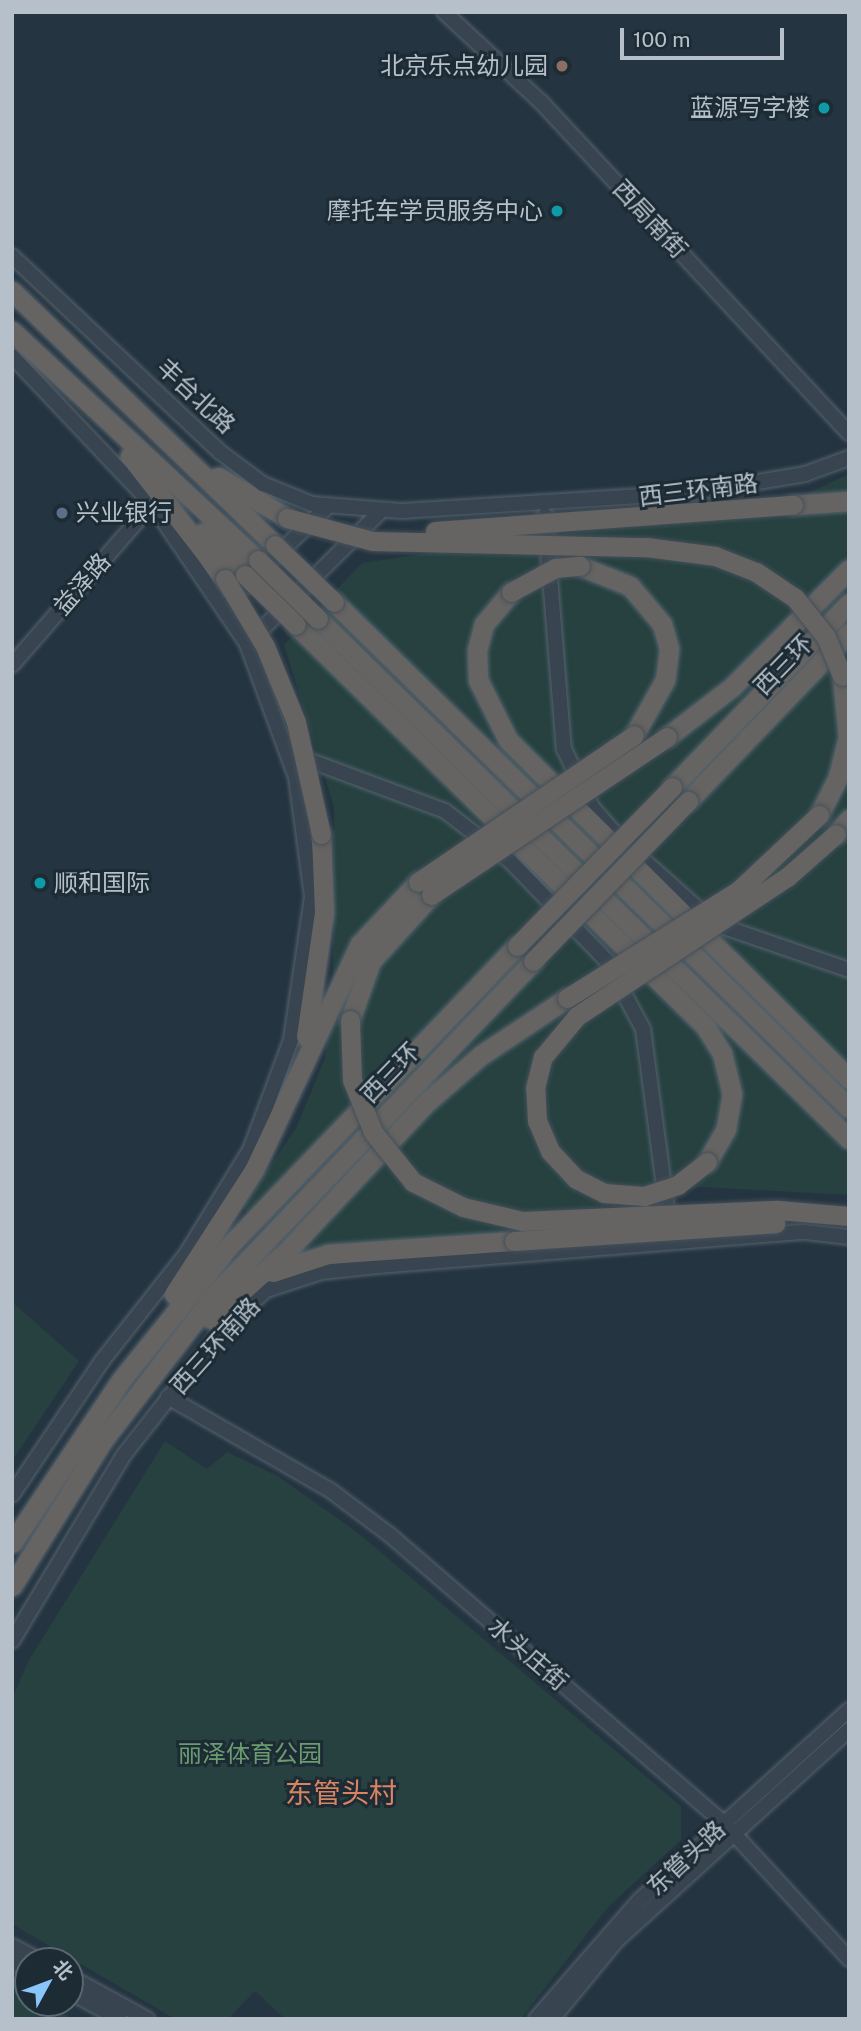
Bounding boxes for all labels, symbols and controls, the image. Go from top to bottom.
scale bar [623,14,788,58]
text: 100 m [633,27,690,52]
place label: 北京乐点幼儿园 [380,52,548,80]
marker: 北京乐点幼儿园 [554,58,570,74]
place label: 蓝源写字楼 [690,94,810,122]
marker: 蓝源写字楼 [816,100,832,116]
street label: 西局南街 [607,174,693,264]
place label: 摩托车学员服务中心 [327,197,543,225]
marker: 摩托车学员服务中心 [549,203,565,219]
street label: 丰台北路 [151,353,241,439]
street label: 西三环南路 [637,468,759,512]
place label: 兴业银行 [76,499,172,527]
marker: 兴业银行 [54,505,70,521]
street label: 益泽路 [48,547,116,621]
street label: 西三环 [748,629,818,701]
place label: 顺和国际 [54,869,150,897]
marker: 顺和国际 [32,875,48,891]
street label: 西三环 [355,1037,425,1109]
street label: 西三环南路 [164,1292,266,1400]
street label: 水头庄街 [482,1612,574,1696]
park label: 丽泽体育公园 [178,1740,322,1768]
district label: 东管头村 [285,1776,397,1810]
street label: 东管头路 [641,1815,731,1901]
north arrow [14,1947,84,2017]
text: 北 [49,1955,78,1984]

